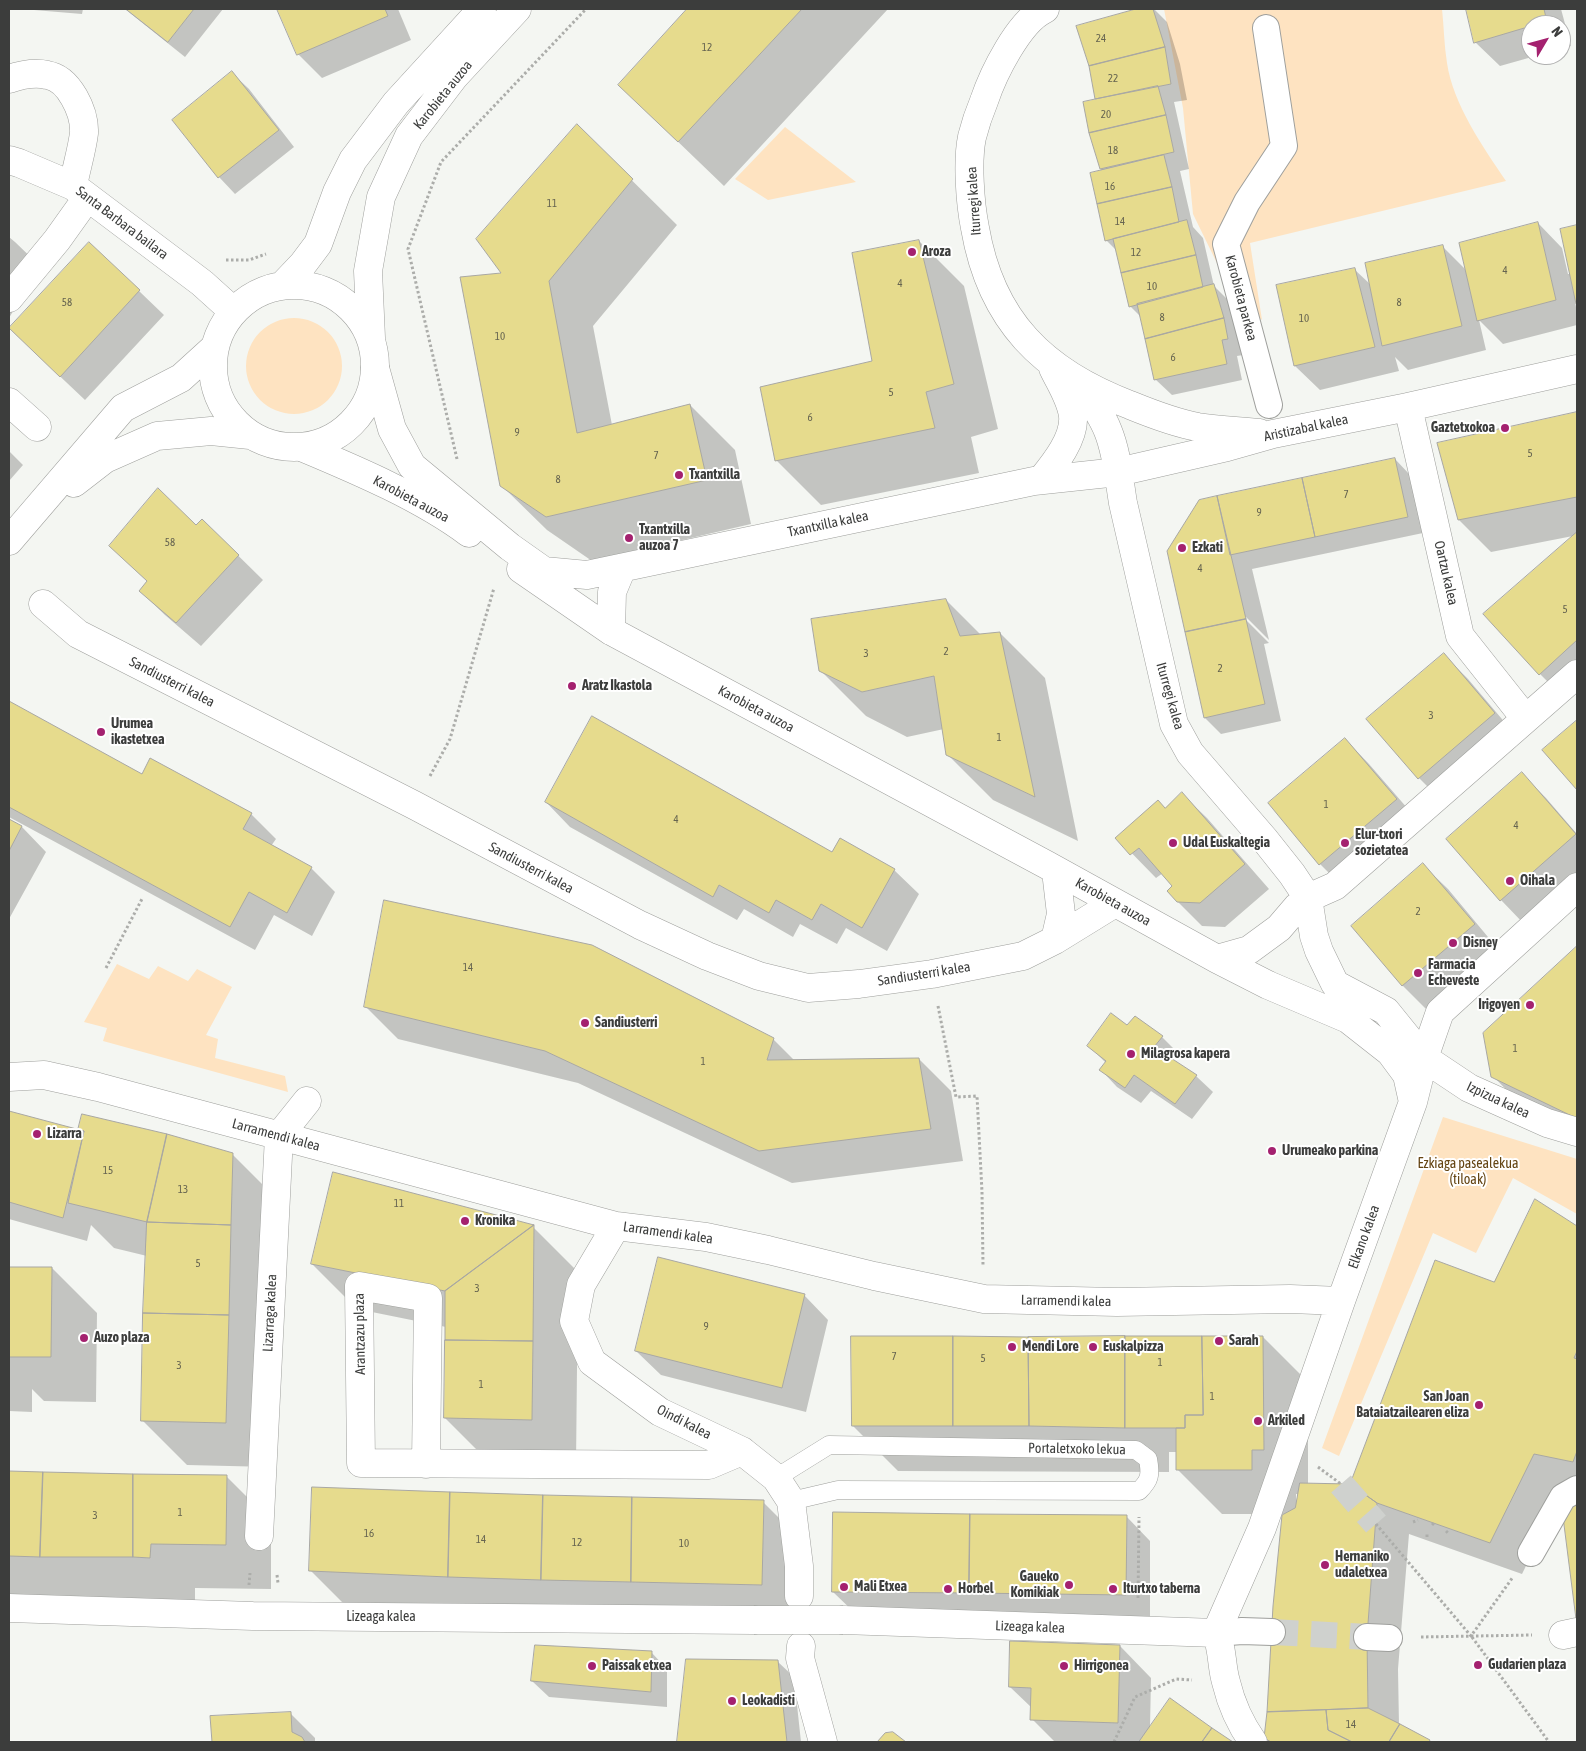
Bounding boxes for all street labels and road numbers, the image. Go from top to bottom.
street label: Karobieta auzoa [410,57,476,133]
street label: Iturregi kalea [963,166,985,236]
street label: Santa Barbara bailara [73,183,171,263]
street label: Karobieta parkea [1221,253,1261,343]
street label: Aristizabal kalea [1262,411,1350,445]
street label: Karobieta auzoa [370,472,452,526]
street label: Txantxilla kalea [786,507,870,541]
street label: Oartzu kalea [1430,539,1462,607]
street label: Sandiusterri kalea [127,653,217,711]
street label: Iturregi kalea [1152,660,1188,732]
street label: Karobieta auzoa [715,682,797,736]
street label: Sandiusterri kalea [486,839,576,897]
street label: Karobieta auzoa [1072,874,1154,930]
street label: Sandiusterri kalea [877,958,971,990]
street label: Izpizua kalea [1464,1078,1532,1122]
street label: Larramendi kalea [230,1115,322,1155]
street label: Elkano kalea [1345,1203,1383,1271]
street label: Larramendi kalea [622,1218,714,1248]
street label: Lizarraga kalea [260,1274,280,1352]
street label: Larramendi kalea [1021,1292,1111,1310]
street label: Arantzazu plaza [351,1293,369,1375]
street label: Oindi kalea [654,1401,714,1443]
street label: Portaletxoko lekua [1028,1440,1126,1458]
street label: Lizeaga kalea [346,1609,416,1625]
street label: Lizeaga kalea [995,1617,1065,1637]

